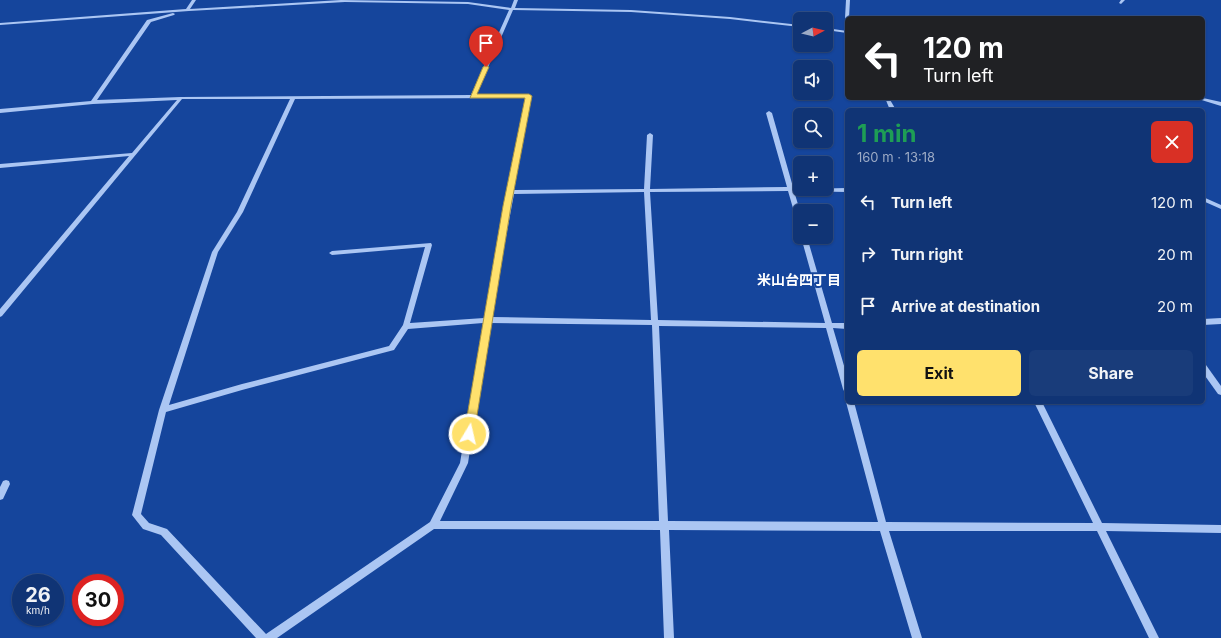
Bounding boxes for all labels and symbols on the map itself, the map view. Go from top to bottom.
north arrow [793,12,833,52]
pin [469,26,503,67]
district label: 米山台四丁目 [757,271,841,288]
position arrow [448,413,490,455]
speed limit sign: 30 [72,574,124,626]

